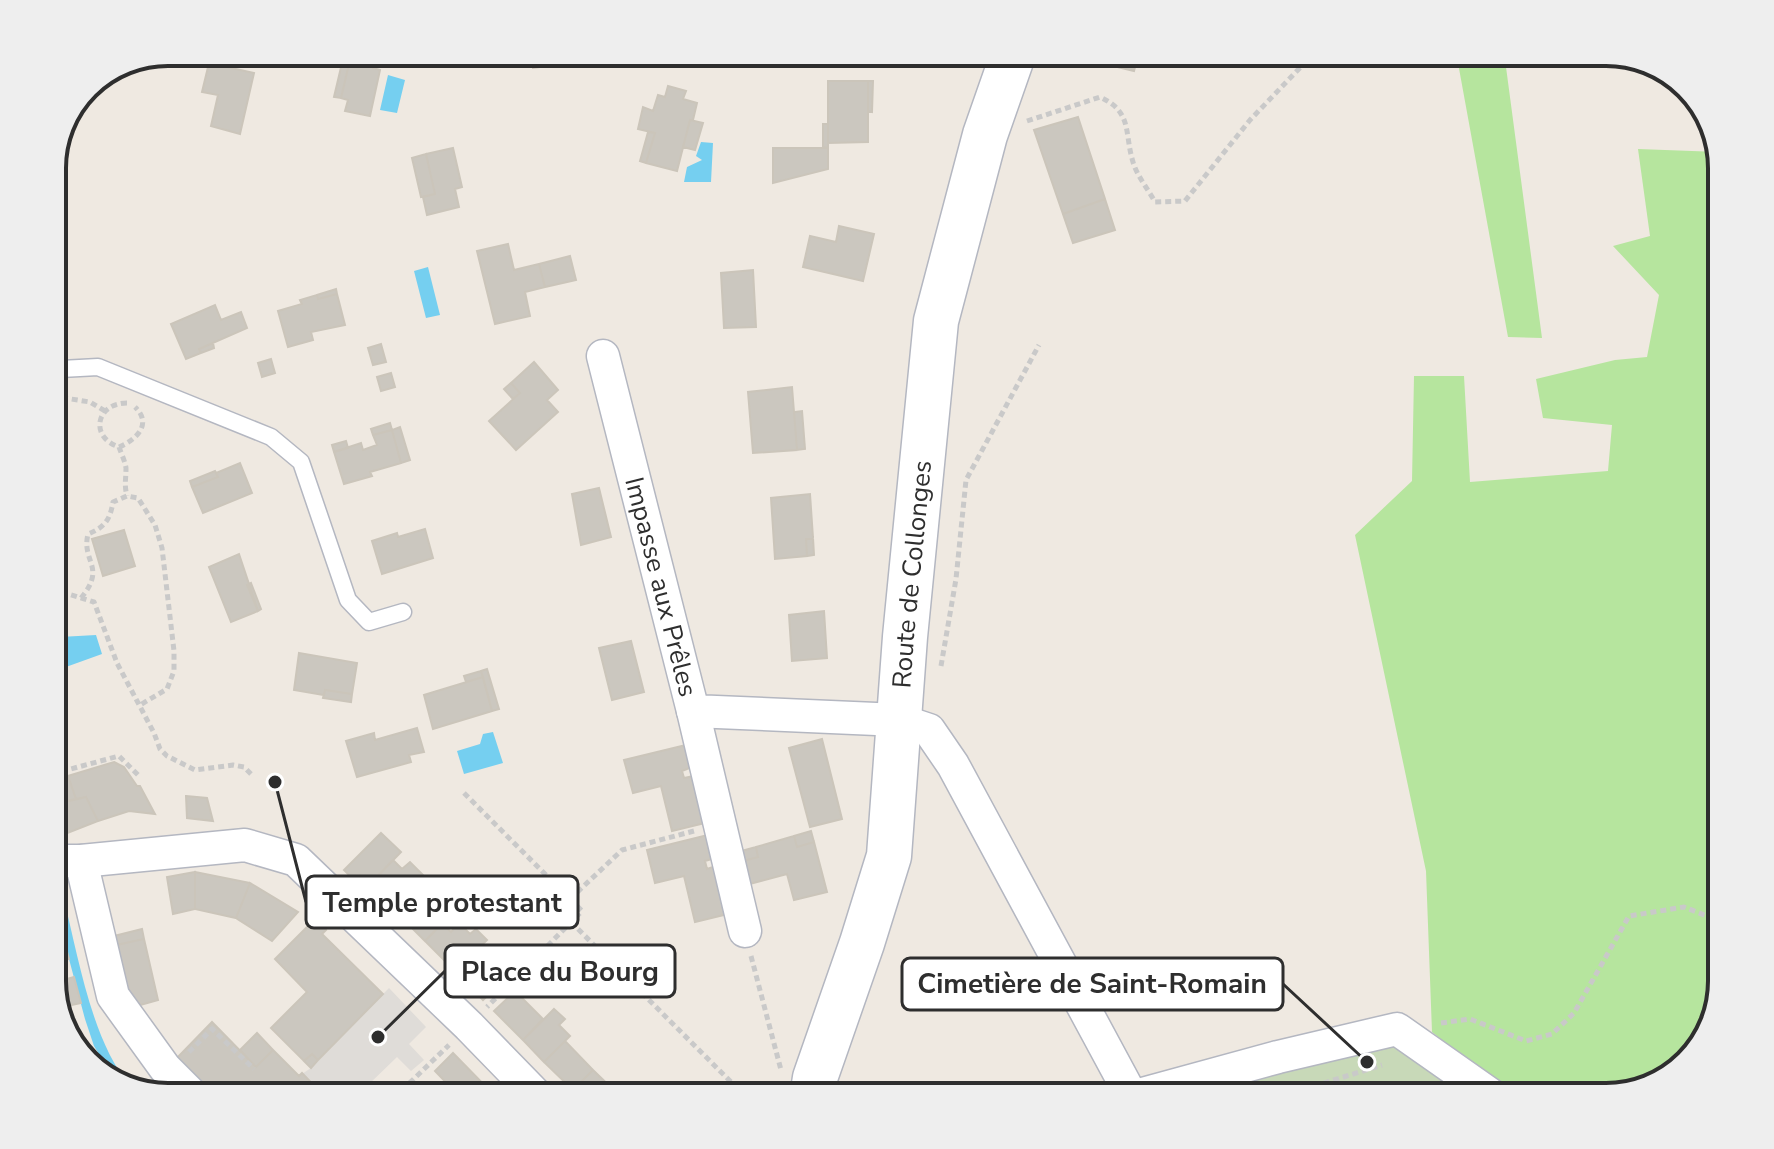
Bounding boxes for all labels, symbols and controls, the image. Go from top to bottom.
street label: Route de Collonges [884,459,940,689]
street label: Impasse aux Prêles [617,473,706,700]
callout: Temple protestant [306,876,578,928]
text: Temple protestant [322,884,562,922]
callout: Place du Bourg [445,945,675,997]
text: Place du Bourg [461,953,659,991]
callout: Cimetière de Saint-Romain [902,958,1283,1010]
text: Cimetière de Saint-Romain [917,965,1267,1003]

